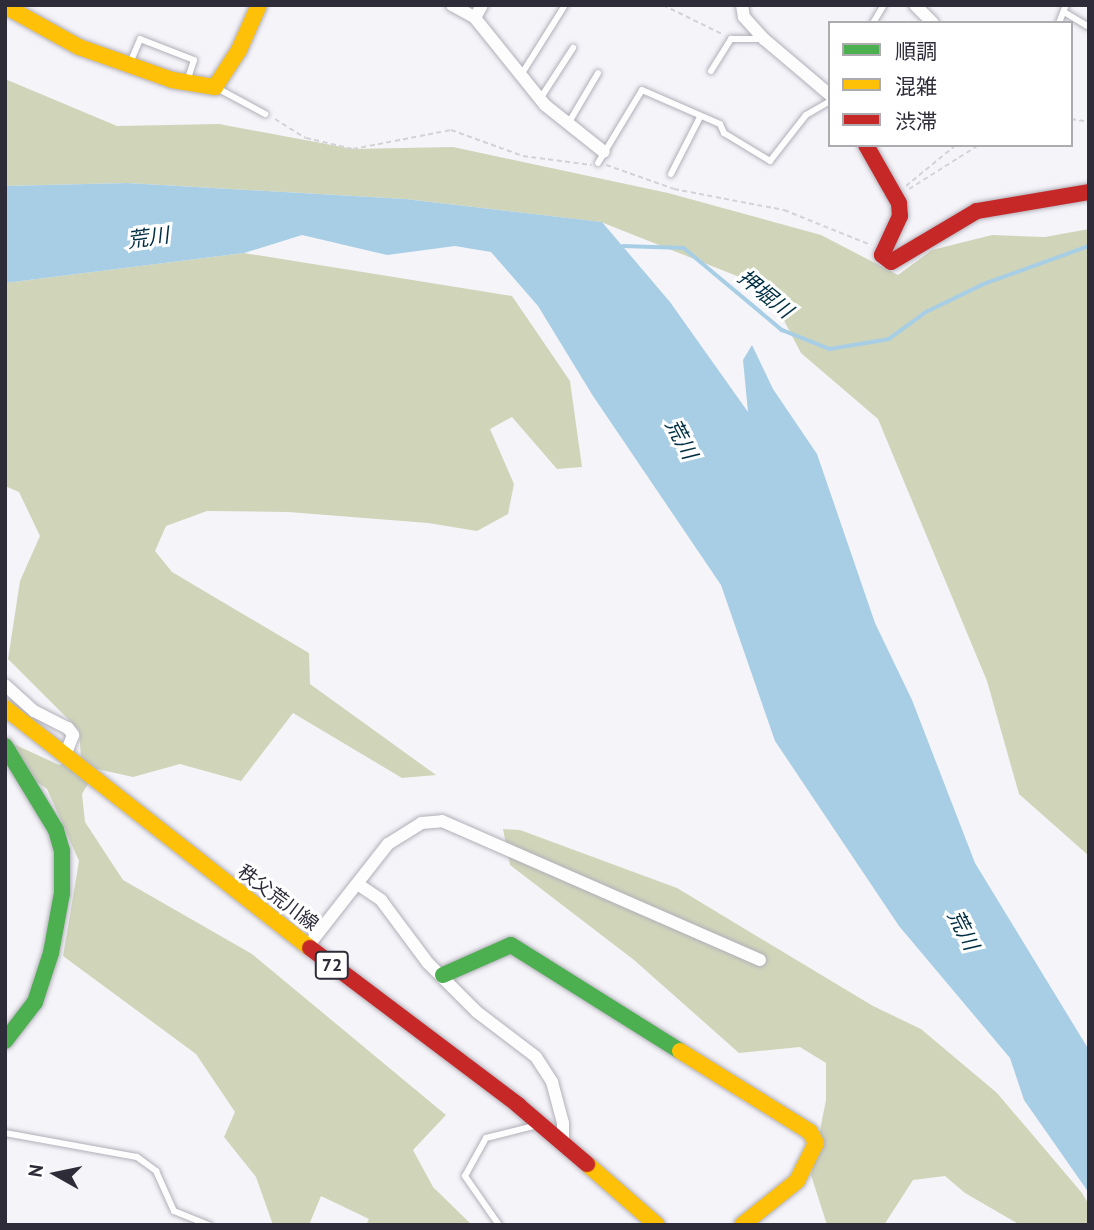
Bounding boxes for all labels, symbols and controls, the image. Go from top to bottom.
legend [828,21,1073,147]
text: 順調 [895,38,937,65]
text: 混雑 [895,73,937,100]
text: 渋滞 [895,108,937,135]
water label: 荒川 [125,223,171,253]
water label: 押堀川 [733,264,797,324]
water label: 荒川 [660,415,702,463]
street label: 秩父荒川線 [233,860,323,936]
water label: 荒川 [942,906,984,954]
road number: 72 [314,950,350,980]
north arrow [21,1139,91,1209]
text: N [22,1163,48,1179]

